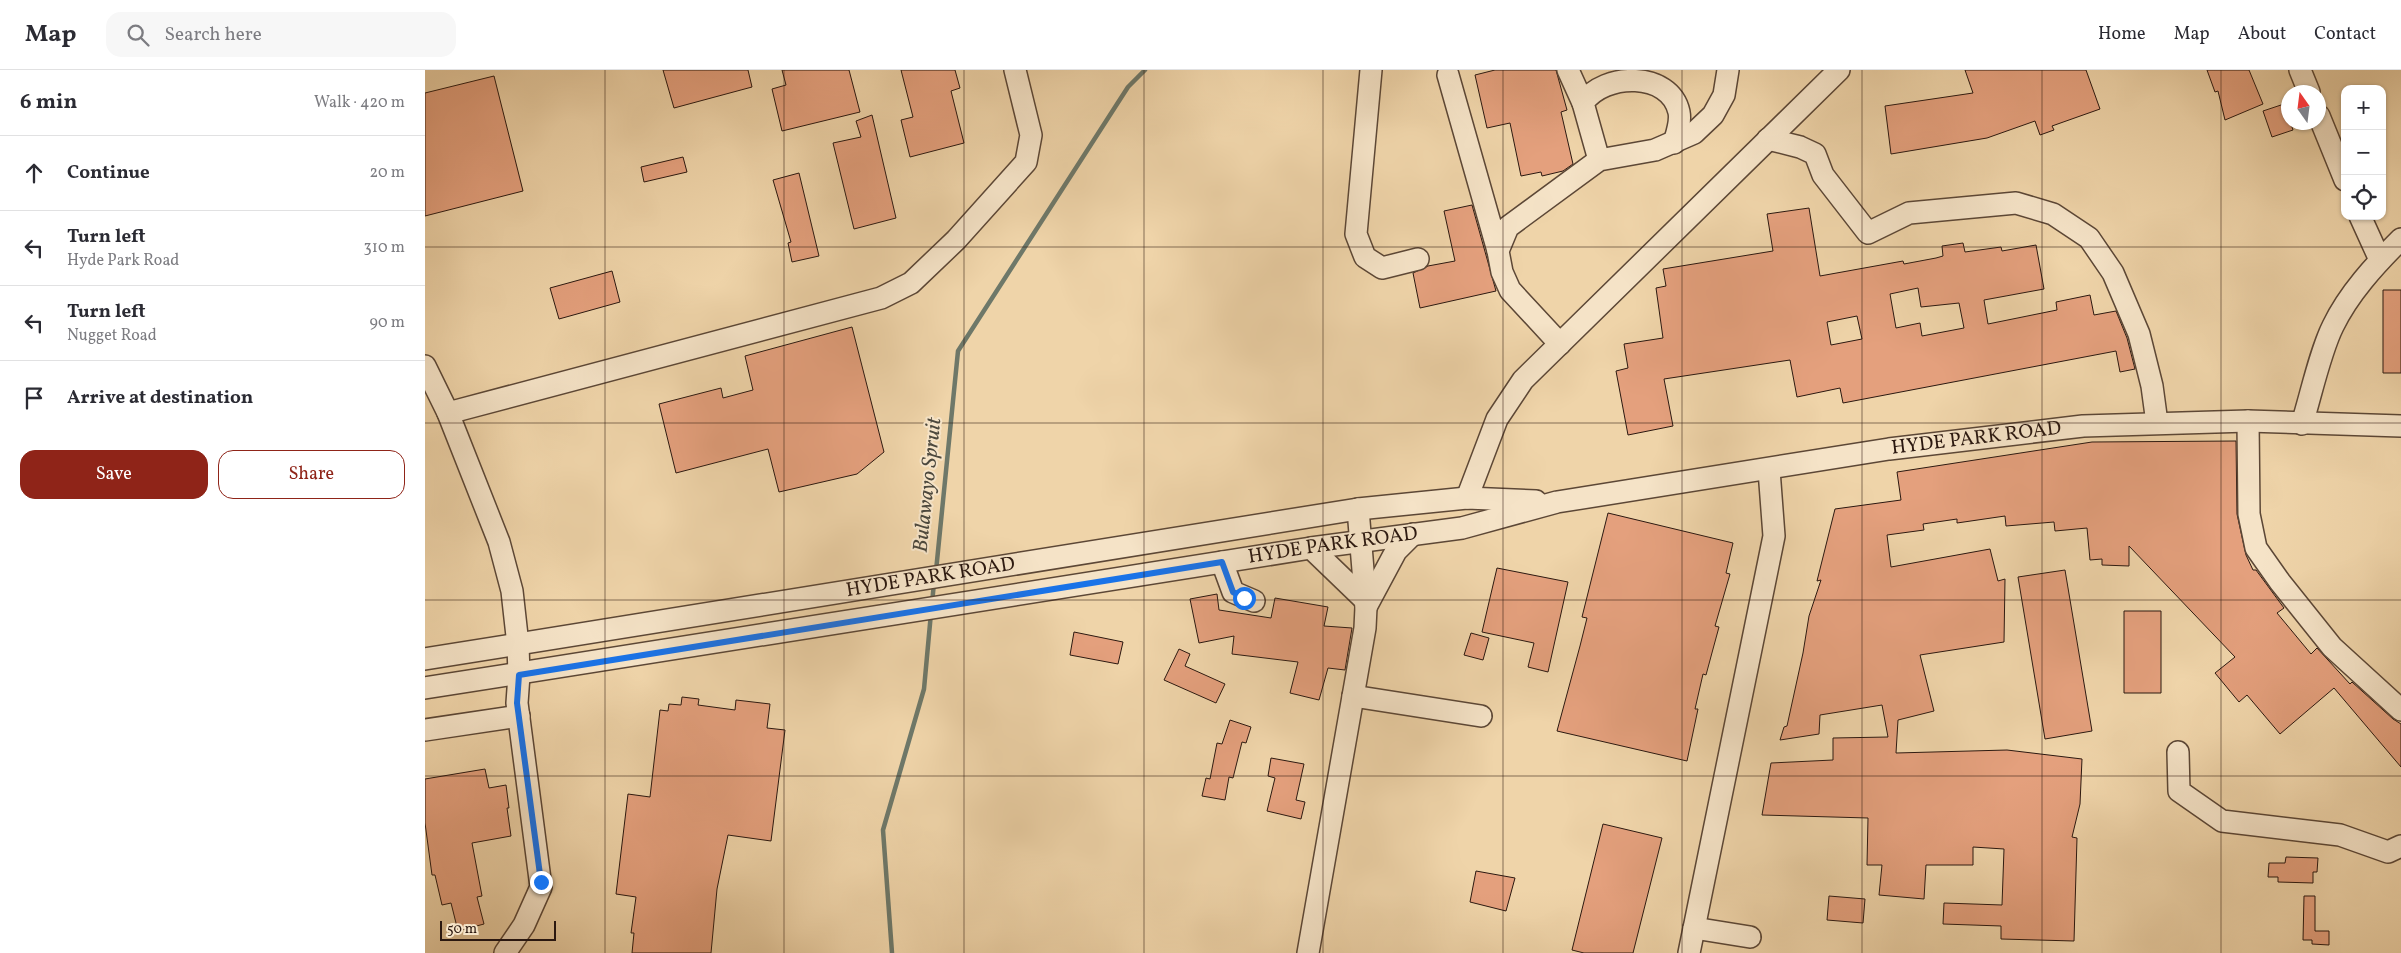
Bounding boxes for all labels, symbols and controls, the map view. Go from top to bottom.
search box [106,12,456,57]
text: Map [25,18,76,52]
icon: search [124,21,152,49]
text: Search here [164,22,262,48]
text: Home [2098,22,2146,47]
text: Map [2174,22,2210,47]
text: About [2238,22,2286,47]
text: Contact [2314,22,2376,47]
north arrow [2281,85,2326,130]
map controls [2341,85,2386,220]
button: + [2341,85,2386,130]
text: 6 min [20,88,77,117]
text: Walk · 420 m [314,92,405,114]
button: − [2341,130,2386,175]
icon: ahead [20,159,48,187]
text: Continue [67,160,150,186]
text: 20 m [370,162,405,184]
button: locate [2341,175,2386,220]
text: Turn left [67,224,146,250]
icon: left [20,234,48,262]
text: 310 m [364,237,405,259]
text: Hyde Park Road [67,250,179,272]
text: Turn left [67,299,146,325]
icon: left [20,309,48,337]
text: 90 m [369,312,405,334]
text: Nugget Road [67,325,157,347]
icon: arrive [20,384,48,412]
text: Arrive at destination [67,385,253,411]
water label: Bulawayo Spruit [907,415,950,554]
street label: HYDE PARK ROAD [1890,415,2063,463]
button: Save [20,450,208,499]
button: Share [218,450,405,499]
street label: HYDE PARK ROAD [1246,520,1419,572]
street label: HYDE PARK ROAD [844,550,1017,605]
route start [1233,587,1256,610]
route end [530,871,553,894]
scale bar [440,918,556,941]
text: 50 m [447,920,477,939]

